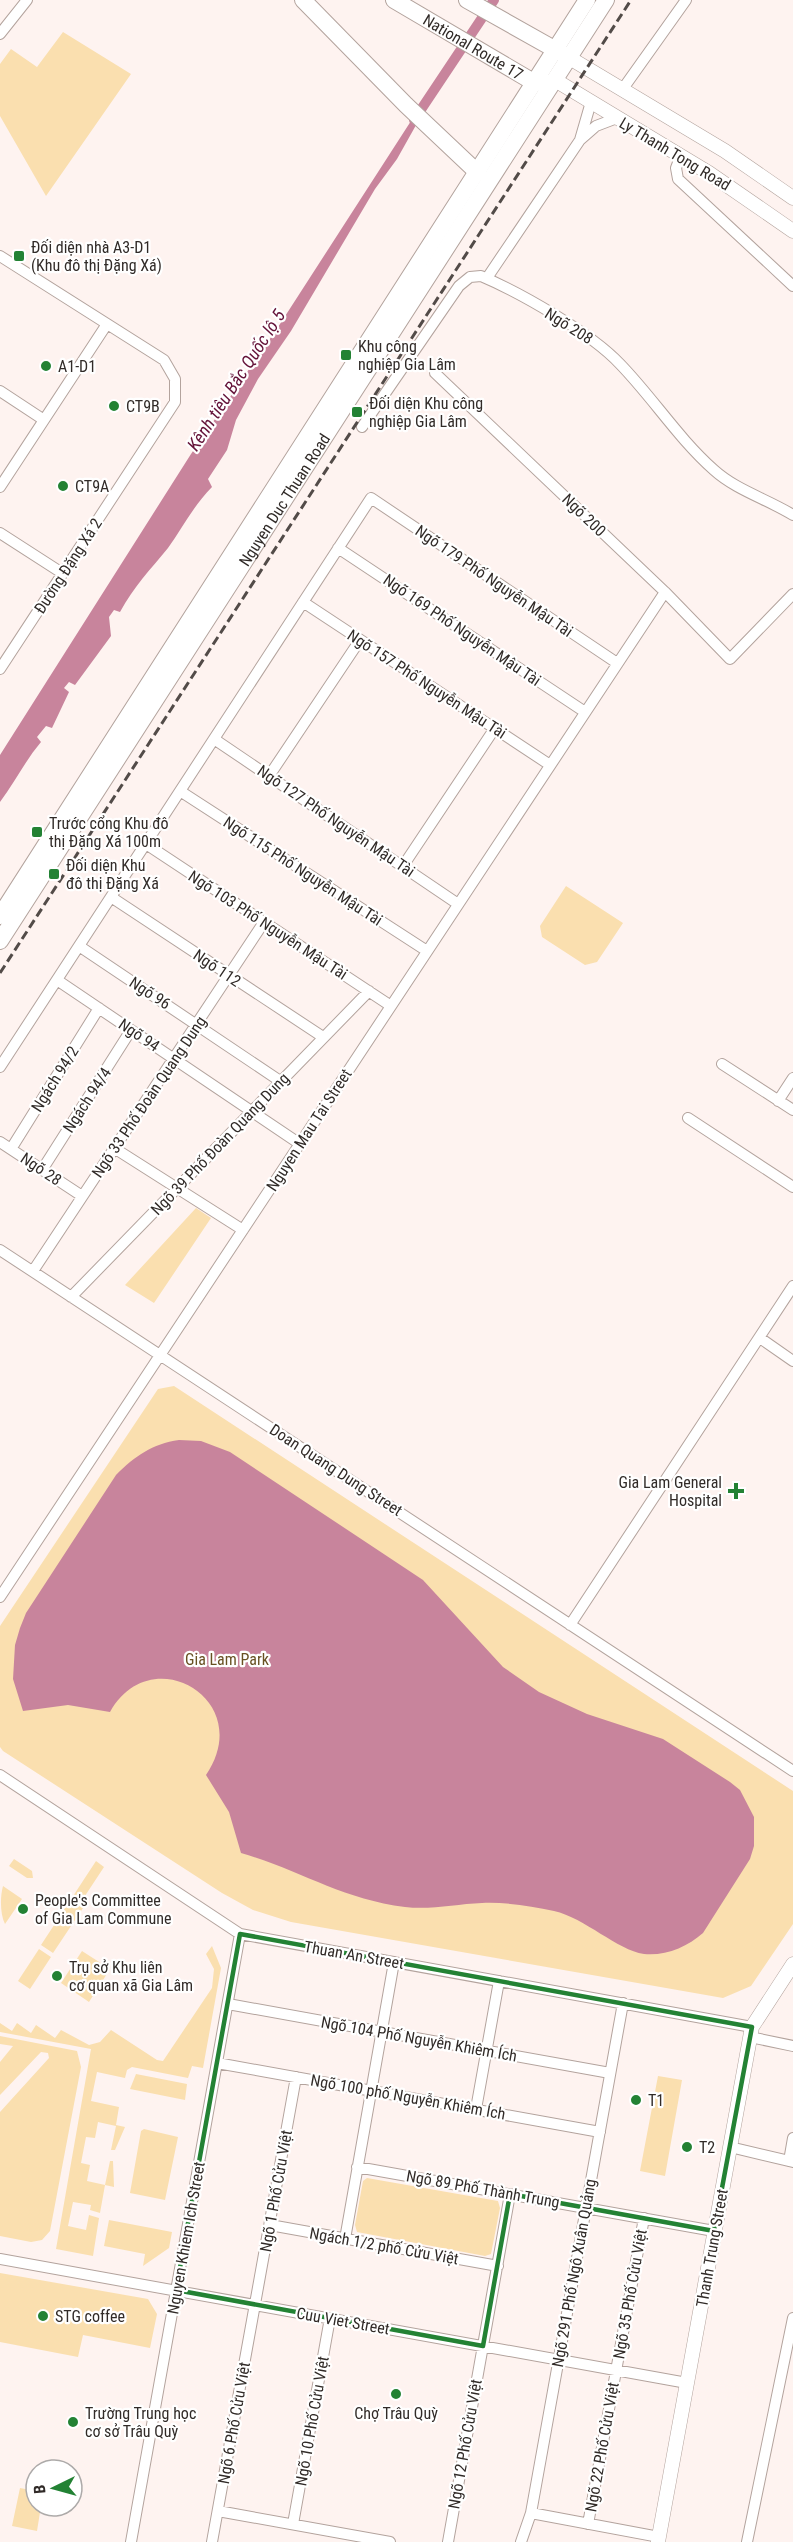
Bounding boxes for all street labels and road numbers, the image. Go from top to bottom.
street label: National Route 17 [420,10,527,84]
street label: Ly Thanh Tong Road [616,113,734,195]
street label: Ngõ 208 [541,304,597,348]
street label: Nguyen Duc Thuan Road [235,430,334,569]
street label: Ngõ 200 [558,490,610,540]
street label: Đường Đặng Xá 2 [30,515,106,617]
street label: Ngõ 179 Phố Nguyễn Mậu Tài [412,521,576,641]
street label: Ngõ 169 Phố Nguyễn Mậu Tài [380,570,544,690]
street label: Ngõ 157 Phố Nguyễn Mậu Tài [344,625,510,743]
street label: Ngõ 127 Phố Nguyễn Mậu Tài [254,761,418,881]
street label: Ngõ 115 Phố Nguyễn Mậu Tài [220,812,386,930]
street label: Ngõ 103 Phố Nguyễn Mậu Tài [185,866,351,984]
street label: Ngõ 112 [190,945,244,991]
street label: Ngõ 96 [126,973,174,1013]
street label: Ngõ 33 Phố Đoàn Quang Dung [88,1013,210,1181]
street label: Ngõ 94 [115,1014,163,1056]
street label: Ngách 94/2 [27,1043,83,1115]
street label: Ngách 94/4 [59,1064,115,1136]
street label: Nguyen Mau Tai Street [262,1065,356,1195]
street label: Ngõ 39 Phố Đoàn Quang Dung [147,1069,293,1219]
street label: Ngõ 28 [17,1148,65,1190]
street label: Doan Quang Dung Street [266,1420,406,1520]
street label: Thuan An Street [303,1937,406,1973]
street label: Ngõ 104 Phố Nguyễn Khiêm Ích [320,2012,518,2066]
street label: Ngõ 100 phố Nguyễn Khiêm Ích [309,2070,507,2124]
street label: Ngõ 1 Phố Cửu Việt [256,2128,296,2253]
street label: Nguyen Khiem Ich Street [163,2160,209,2316]
street label: Ngõ 89 Phố Thành Trung [405,2166,561,2212]
street label: Ngõ 291 Phố Ngô Xuân Quảng [548,2177,600,2369]
street label: Thanh Trung Street [692,2187,732,2309]
street label: Ngách 1/2 phố Cửu Việt [308,2224,460,2269]
street label: Ngõ 35 Phố Cửu Việt [609,2227,651,2360]
street label: Cuu Viet Street [295,2303,391,2339]
street label: Ngõ 10 Phố Cửu Việt [291,2354,333,2487]
street label: Ngõ 6 Phố Cửu Việt [214,2360,254,2485]
street label: Ngõ 12 Phố Cửu Việt [444,2377,486,2510]
street label: Ngõ 22 Phố Cửu Việt [581,2380,623,2513]

